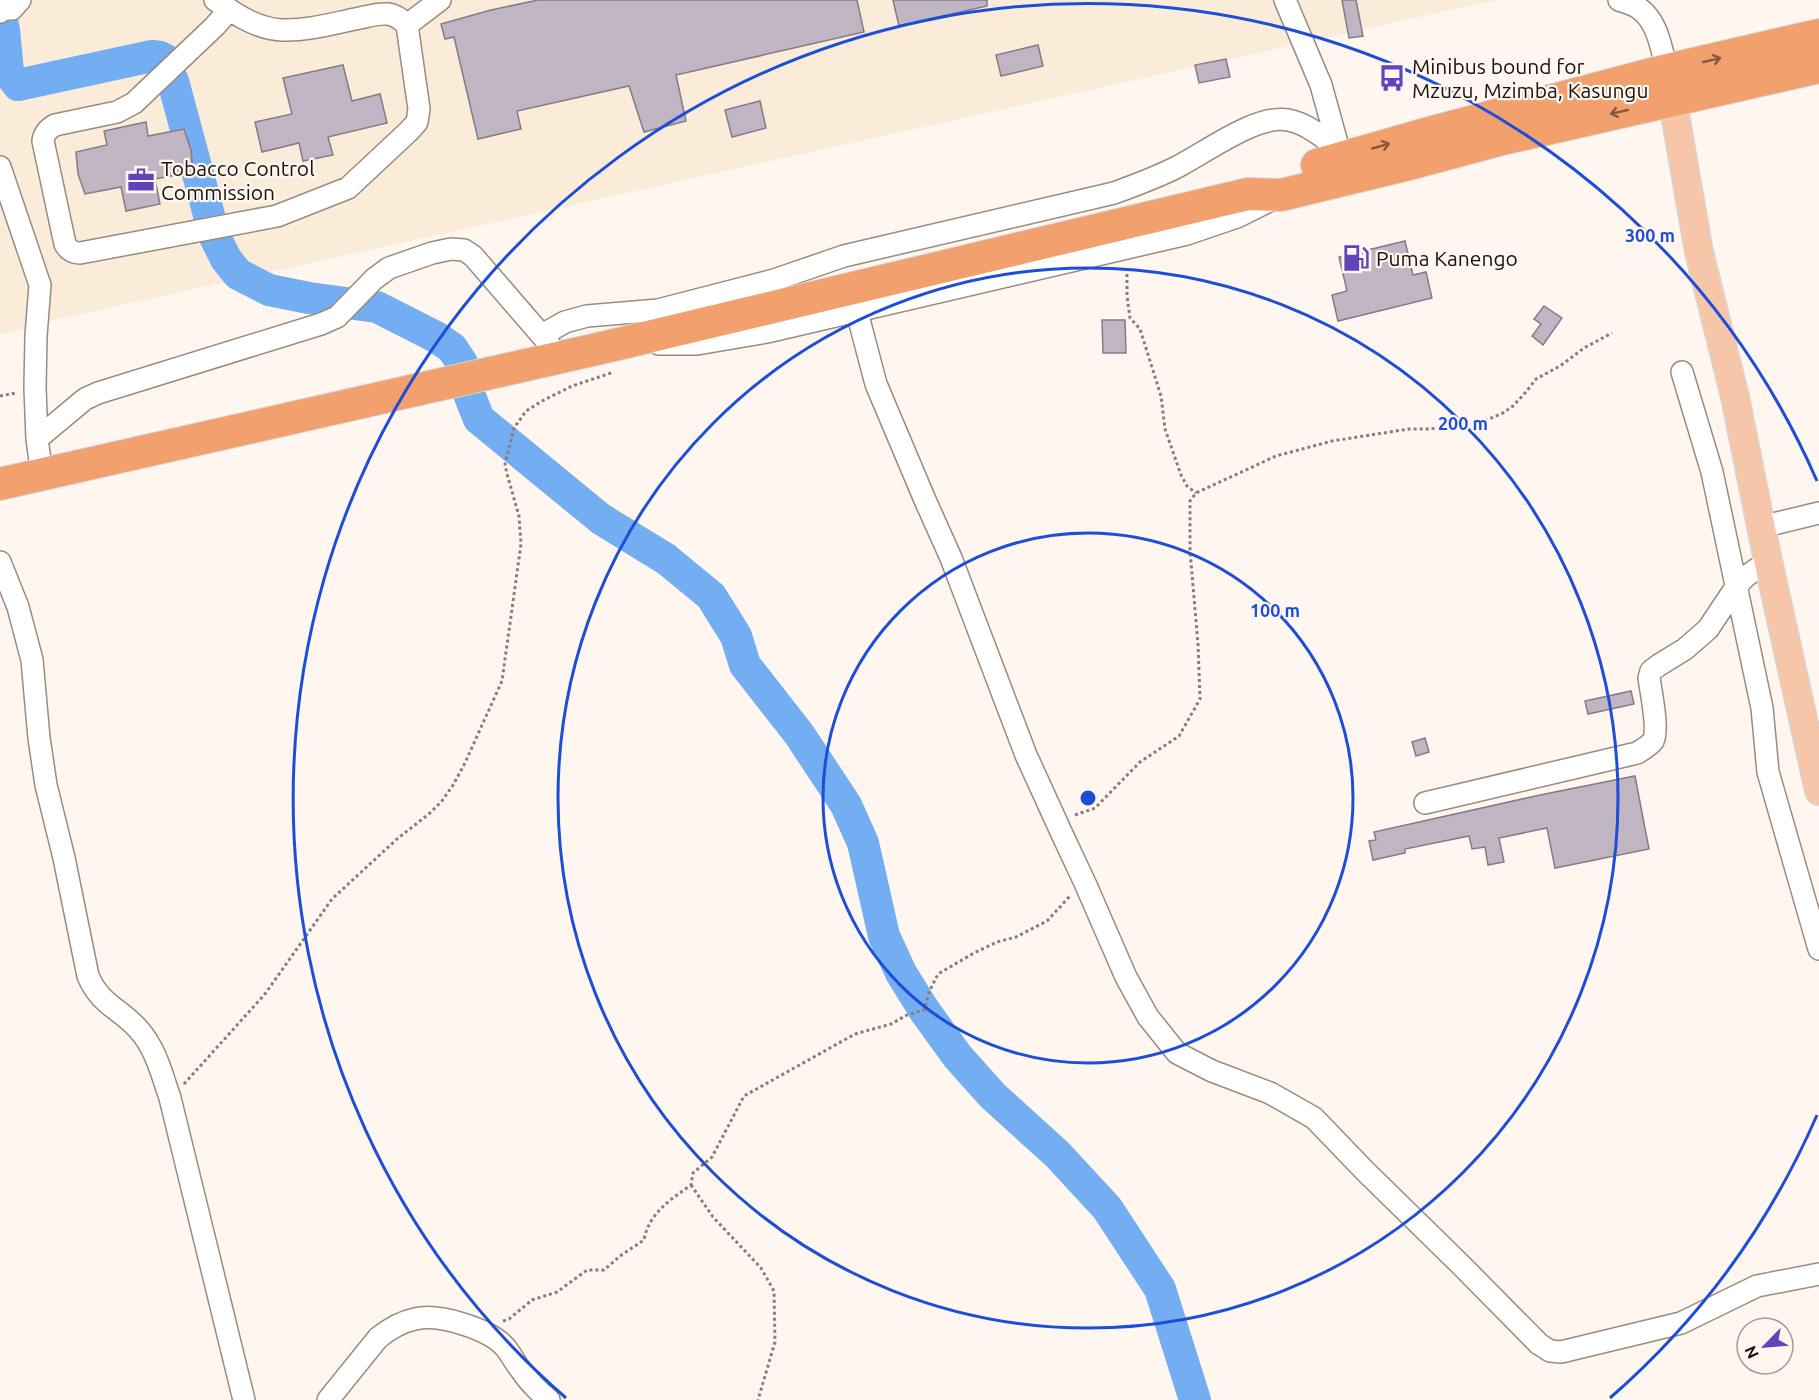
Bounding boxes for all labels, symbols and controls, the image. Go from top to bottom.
one-way arrow [1702,53,1721,65]
place label: Minibus bound for Mzuzu, Mzimba, Kasungu [1412,54,1648,102]
bus stop icon: Minibus bound for Mzuzu, Mzimba, Kasungu [1377,63,1407,93]
one-way arrow [1609,107,1629,118]
one-way arrow [1372,140,1391,152]
place label: Tobacco Control Commission [161,156,315,204]
office icon: Tobacco Control Commission [126,165,156,195]
text: 300 m [1625,225,1675,245]
fuel station icon: Puma Kanengo [1341,243,1371,273]
place label: Puma Kanengo [1376,246,1518,270]
text: 200 m [1438,413,1488,433]
text: 100 m [1250,600,1300,620]
centre of rings [1078,788,1098,808]
north arrow [1735,1316,1795,1376]
text: N [1741,1343,1762,1362]

